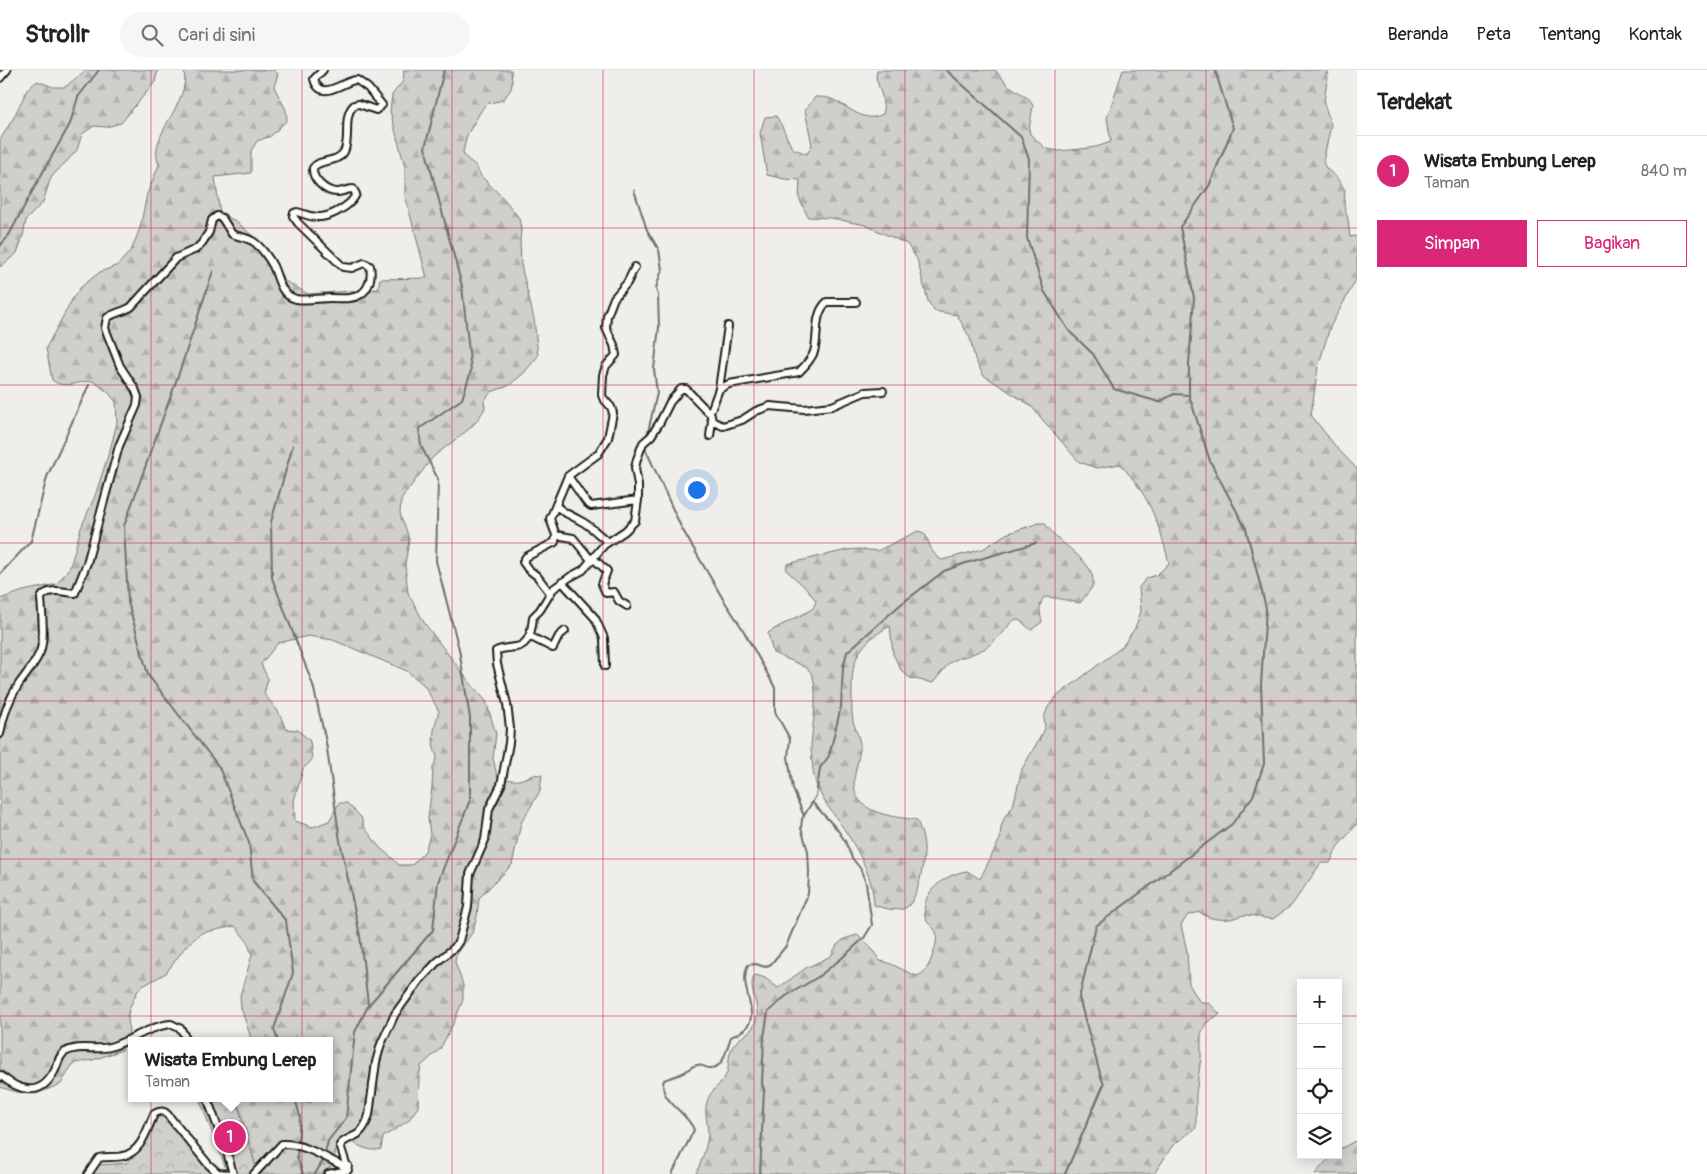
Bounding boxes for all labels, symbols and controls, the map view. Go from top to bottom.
search box [120,12,470,57]
text: Strollr [25,20,90,49]
icon: search [138,21,166,49]
text: Cari di sini [178,23,255,47]
text: Beranda [1388,23,1448,46]
text: Peta [1476,23,1511,46]
text: Tentang [1539,23,1601,46]
text: Kontak [1629,23,1682,46]
text: Terdekat [1377,89,1452,116]
text: Wisata Embung Lerep [1424,149,1596,173]
text: 1 [1390,161,1396,181]
text: 840 m [1641,161,1687,181]
text: Taman [1424,173,1470,193]
button: Simpan [1377,220,1527,267]
button: Bagikan [1537,220,1687,267]
your location [684,477,710,503]
map controls [1297,979,1342,1159]
button: + [1297,979,1342,1024]
button: − [1297,1024,1342,1069]
popup [128,1037,333,1102]
text: Wisata Embung Lerep [145,1048,316,1072]
button: locate [1297,1069,1342,1114]
text: Taman [145,1072,190,1092]
button: layers [1297,1114,1342,1159]
pin: 1 [214,1118,246,1156]

